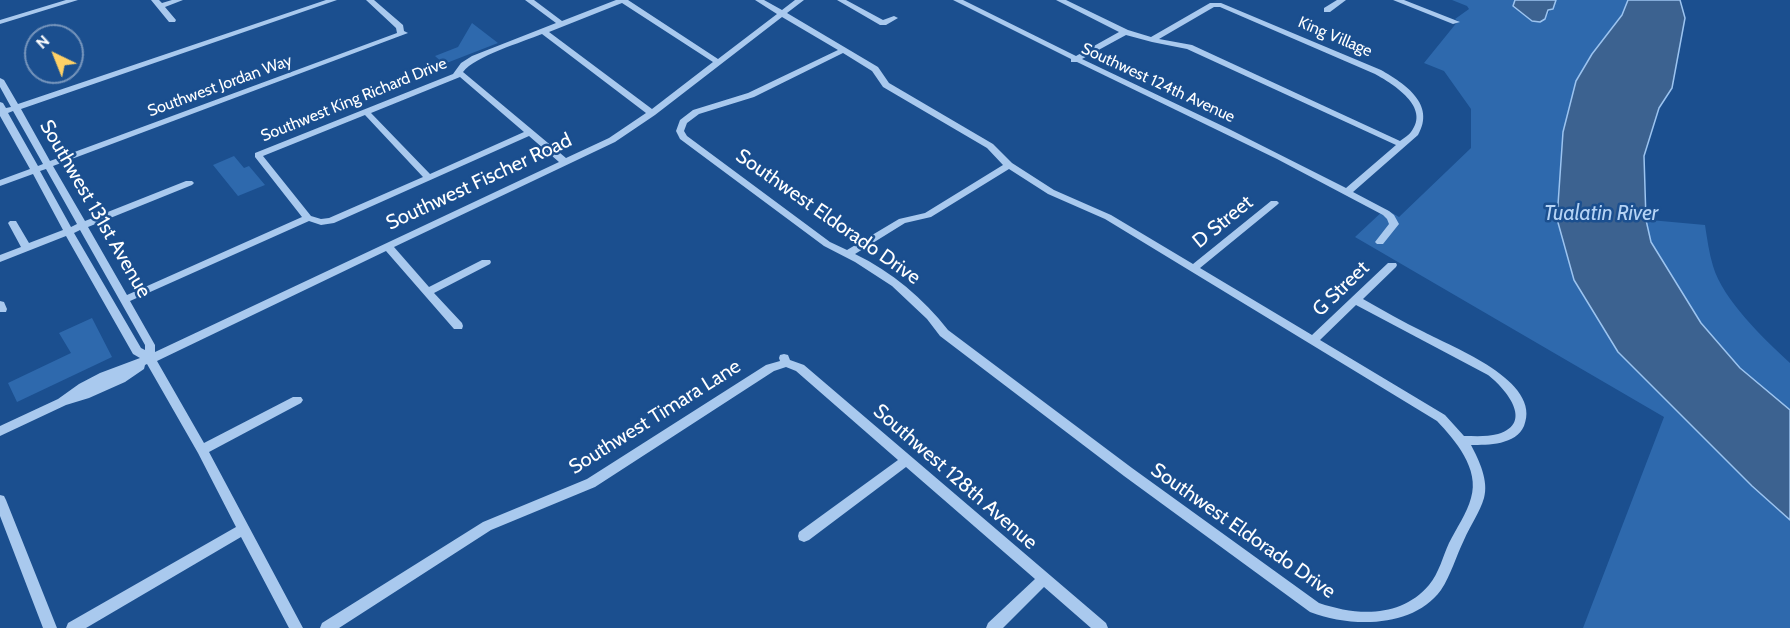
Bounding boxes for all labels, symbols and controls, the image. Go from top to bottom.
street label: King Village [1295,13,1375,61]
north arrow [24,24,84,84]
text: N [32,31,53,53]
street label: Southwest 124th Avenue [1078,39,1238,127]
street label: Southwest Jordan Way [145,51,295,121]
street label: Southwest King Richard Drive [258,54,450,146]
street label: Southwest 131st Avenue [34,116,156,302]
street label: Southwest Fischer Road [382,128,576,236]
street label: Southwest Eldorado Drive [731,144,925,290]
street label: D Street [1188,191,1258,253]
water label: Tualatin River [1544,201,1658,227]
street label: G Street [1308,256,1374,322]
street label: Southwest Timara Lane [565,354,745,480]
street label: Southwest 128th Avenue [868,399,1042,555]
street label: Southwest Eldorado Drive [1146,458,1340,604]

